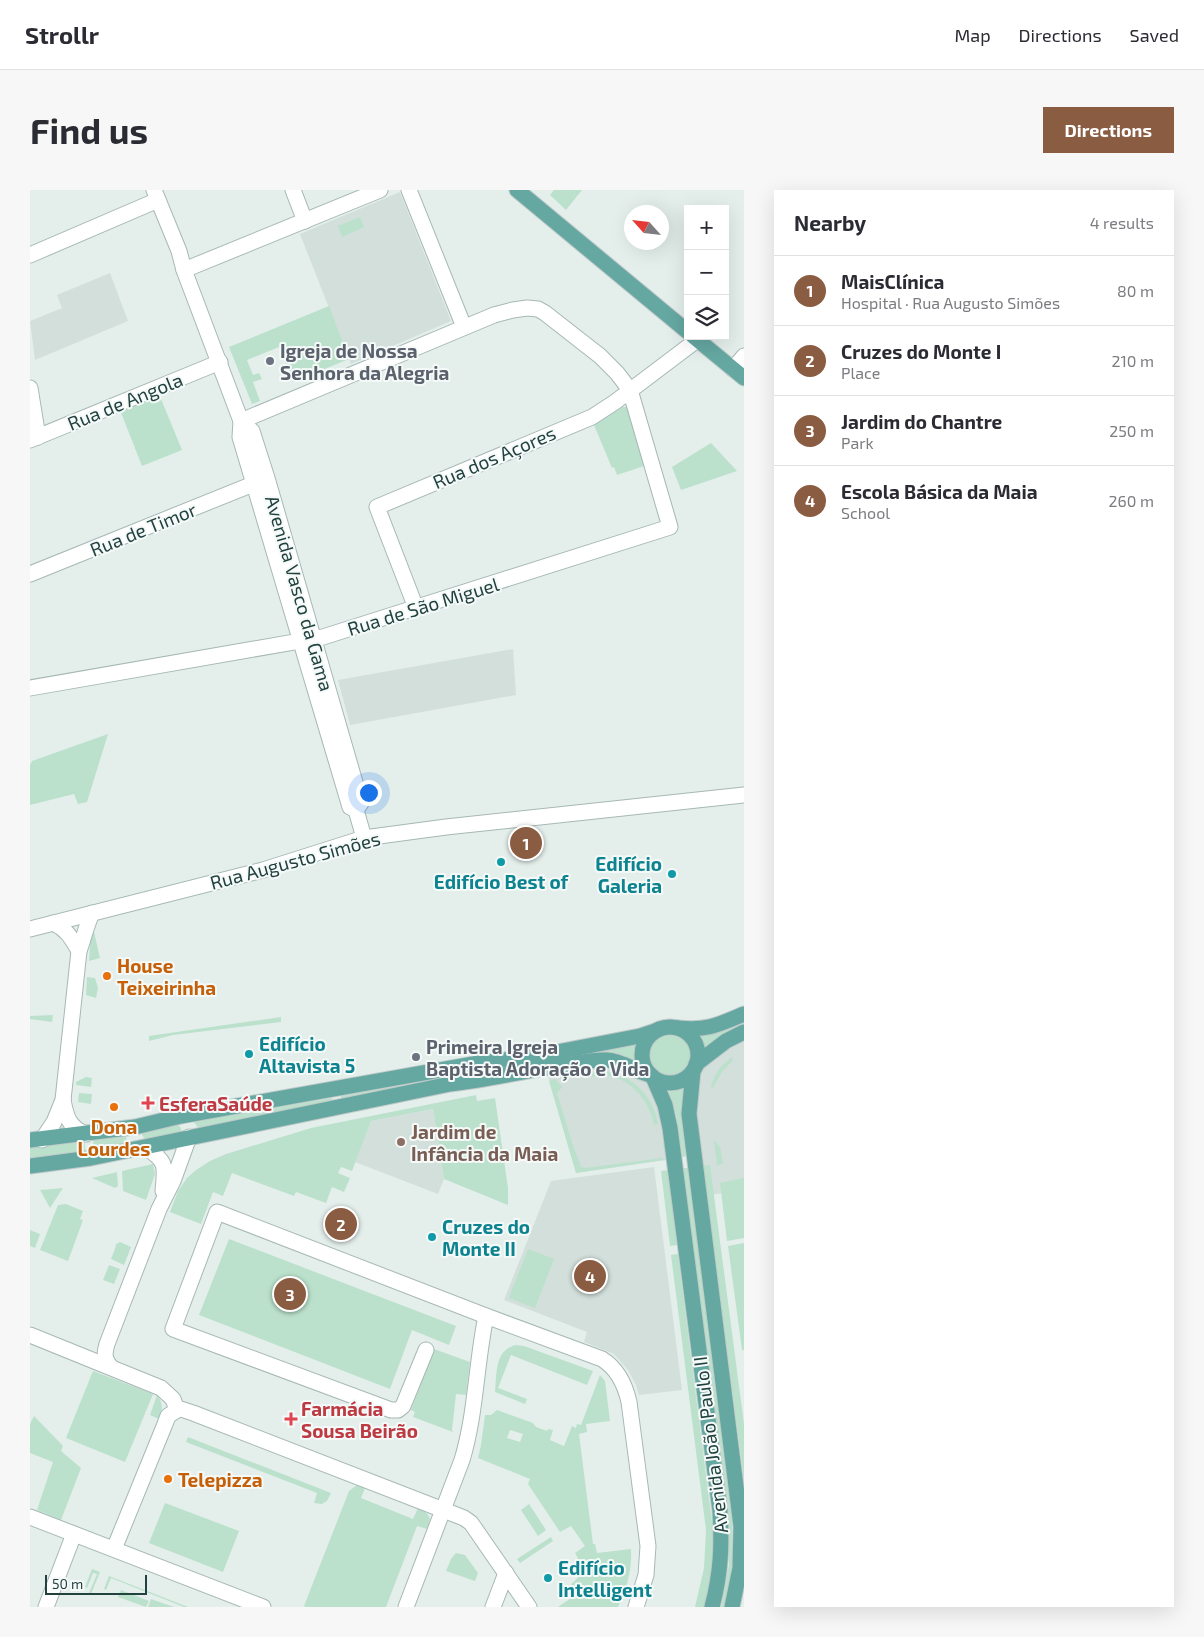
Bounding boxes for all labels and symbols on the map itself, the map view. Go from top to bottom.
north arrow [624,205,669,250]
place label: Igreja de Nossa Senhora da Alegria [280,339,449,384]
marker: Igreja de Nossa Senhora da Alegria [264,355,276,367]
street label: Rua de Angola [64,367,186,435]
street label: Rua dos Açores [429,421,559,494]
street label: Avenida Vasco da Gama [261,492,339,694]
street label: Rua de Timor [86,497,200,561]
street label: Rua de São Miguel [344,572,502,640]
your location [356,780,382,806]
pin: 1 [510,824,542,862]
street label: Rua Augusto Simões [207,826,383,894]
place label: Edifício Galeria [595,852,662,897]
marker: Edifício Best of [495,856,507,868]
marker: Edifício Galeria [666,868,678,880]
place label: Edifício Best of [434,870,570,893]
place label: House Teixeirinha [117,954,216,999]
marker: House Teixeirinha [101,970,113,982]
place label: Edifício Altavista 5 [259,1032,355,1077]
place label: Primeira Igreja Baptista Adoração e Vida [426,1035,649,1081]
marker: Edifício Altavista 5 [243,1048,255,1060]
marker: Primeira Igreja Baptista Adoração e Vida [410,1051,422,1063]
place label: EsferaSaúde [159,1092,273,1115]
marker: EsferaSaúde [141,1096,155,1110]
marker: Dona Lourdes [108,1101,120,1113]
place label: Dona Lourdes [78,1115,150,1160]
place label: Jardim de Infância da Maia [411,1120,558,1165]
marker: Jardim de Infância da Maia [395,1136,407,1148]
pin: 2 [325,1205,357,1243]
place label: Cruzes do Monte II [442,1215,530,1260]
marker: Cruzes do Monte II [426,1231,438,1243]
pin: 4 [574,1257,606,1295]
pin: 3 [274,1275,306,1313]
street label: Avenida João Paulo II [688,1355,732,1535]
place label: Farmácia Sousa Beirão [301,1397,418,1442]
marker: Farmácia Sousa Beirão [285,1413,297,1425]
place label: Telepizza [178,1468,263,1491]
marker: Telepizza [162,1473,174,1485]
place label: Edifício Intelligent [558,1556,652,1601]
scale bar [45,1572,148,1595]
marker: Edifício Intelligent [542,1572,554,1584]

